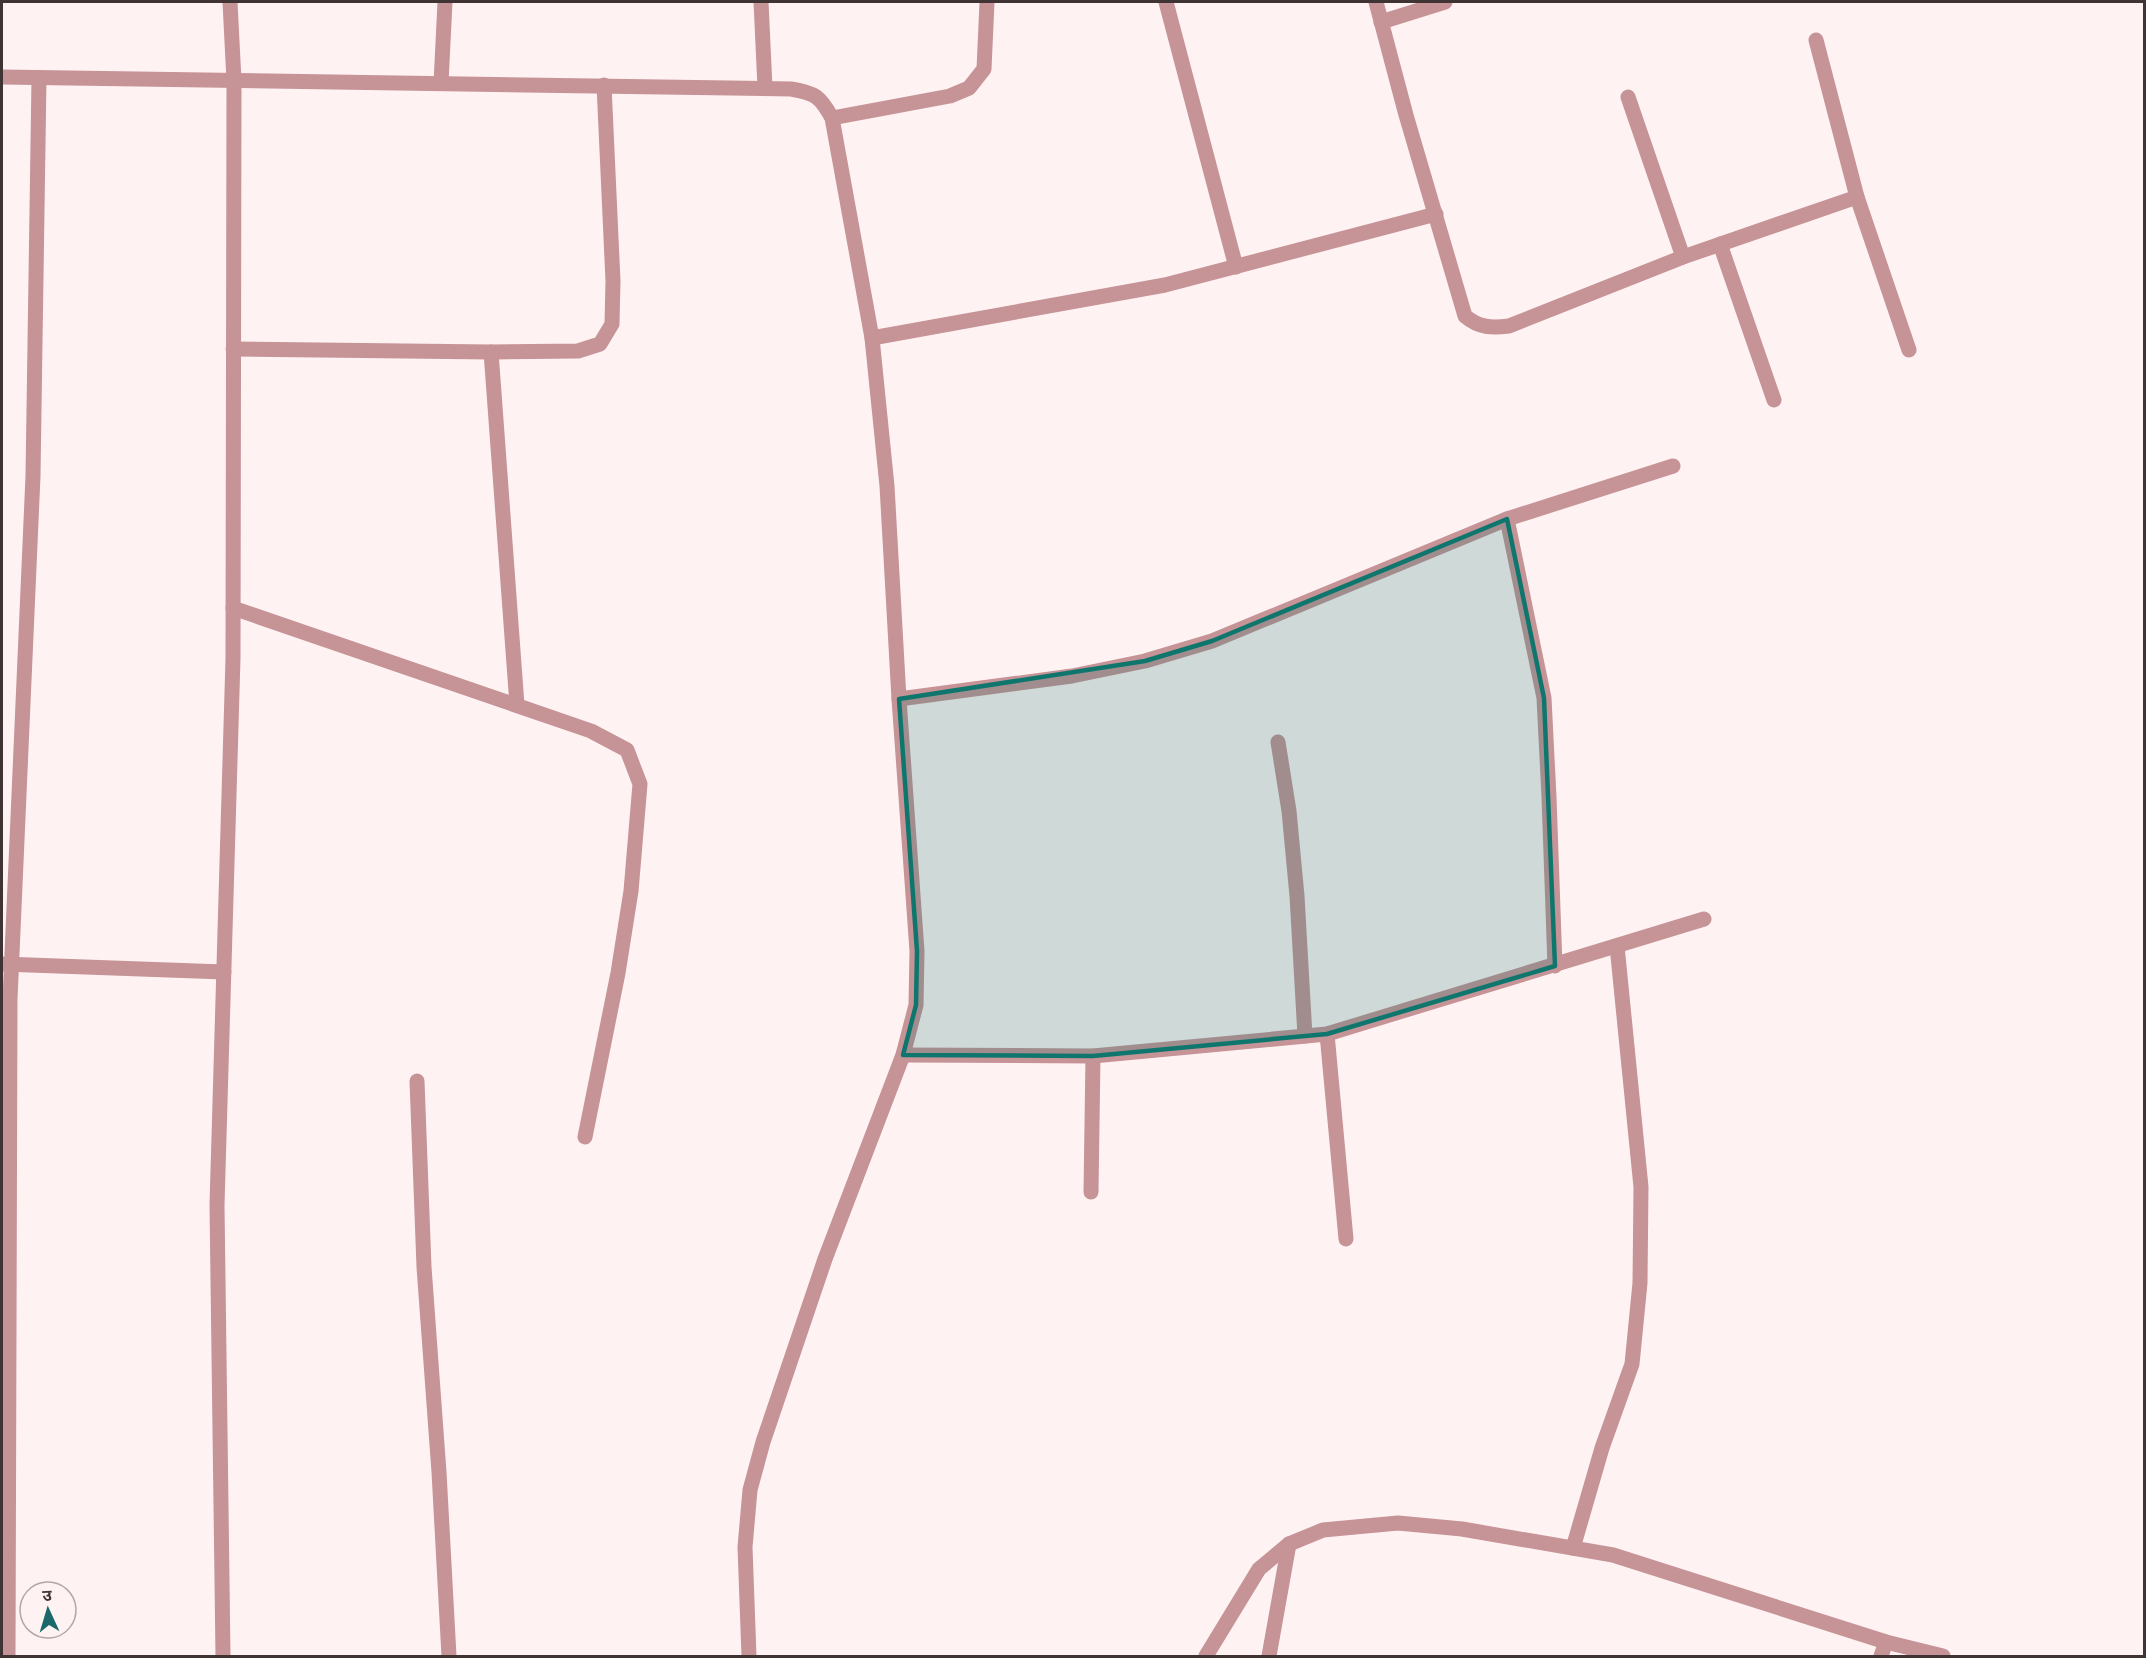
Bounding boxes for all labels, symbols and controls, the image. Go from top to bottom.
north arrow [18,1580,78,1640]
text: उ [42,1587,53,1608]

